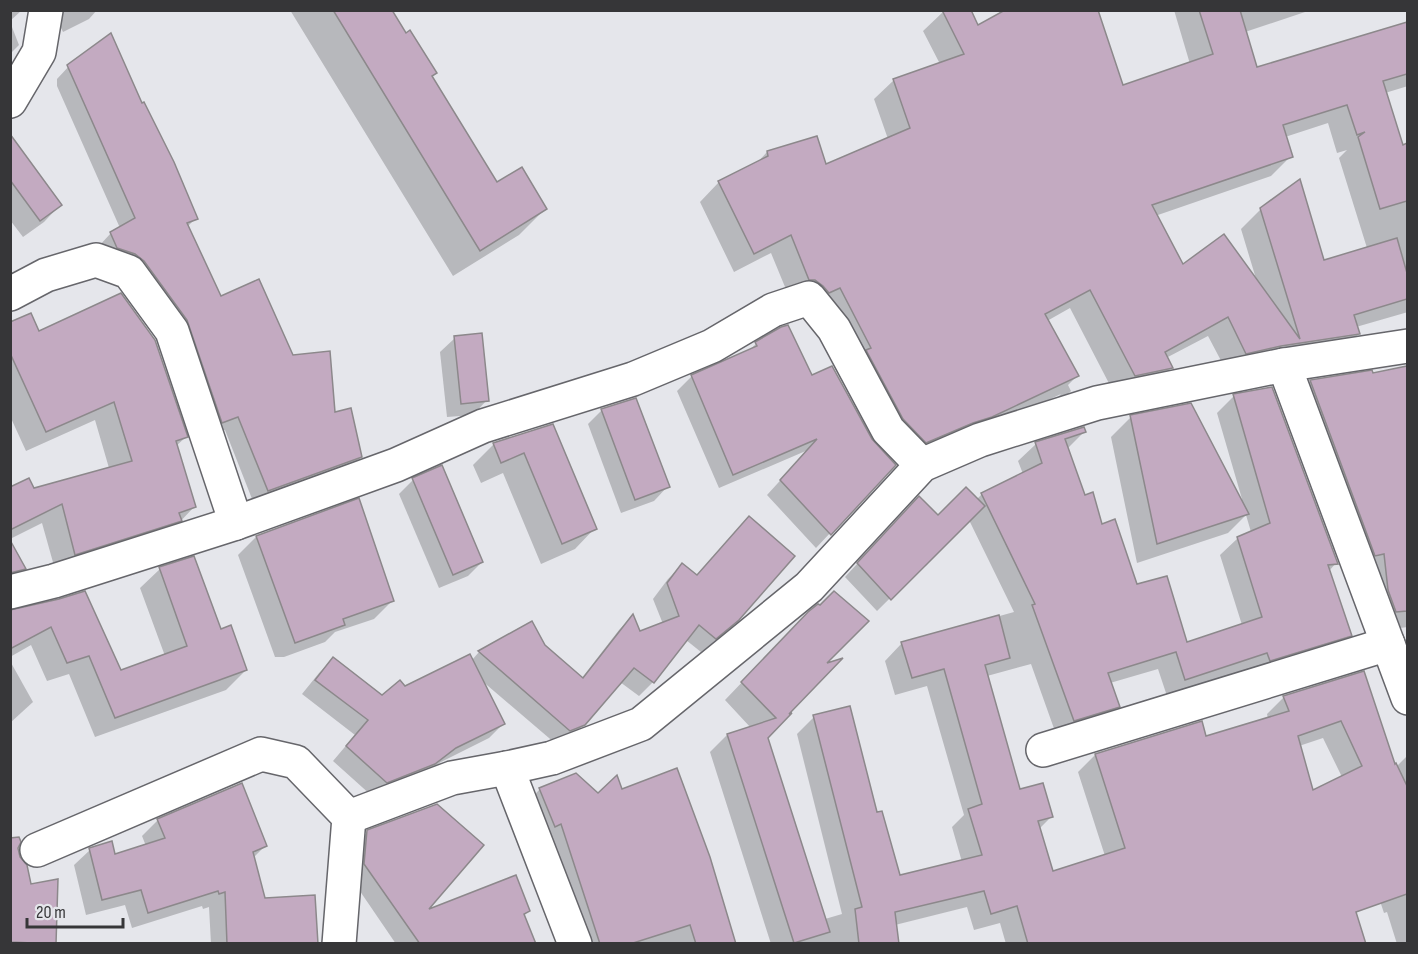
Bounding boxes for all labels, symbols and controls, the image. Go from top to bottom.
scale bar [27,891,123,929]
text: 20 m [36,902,66,923]

